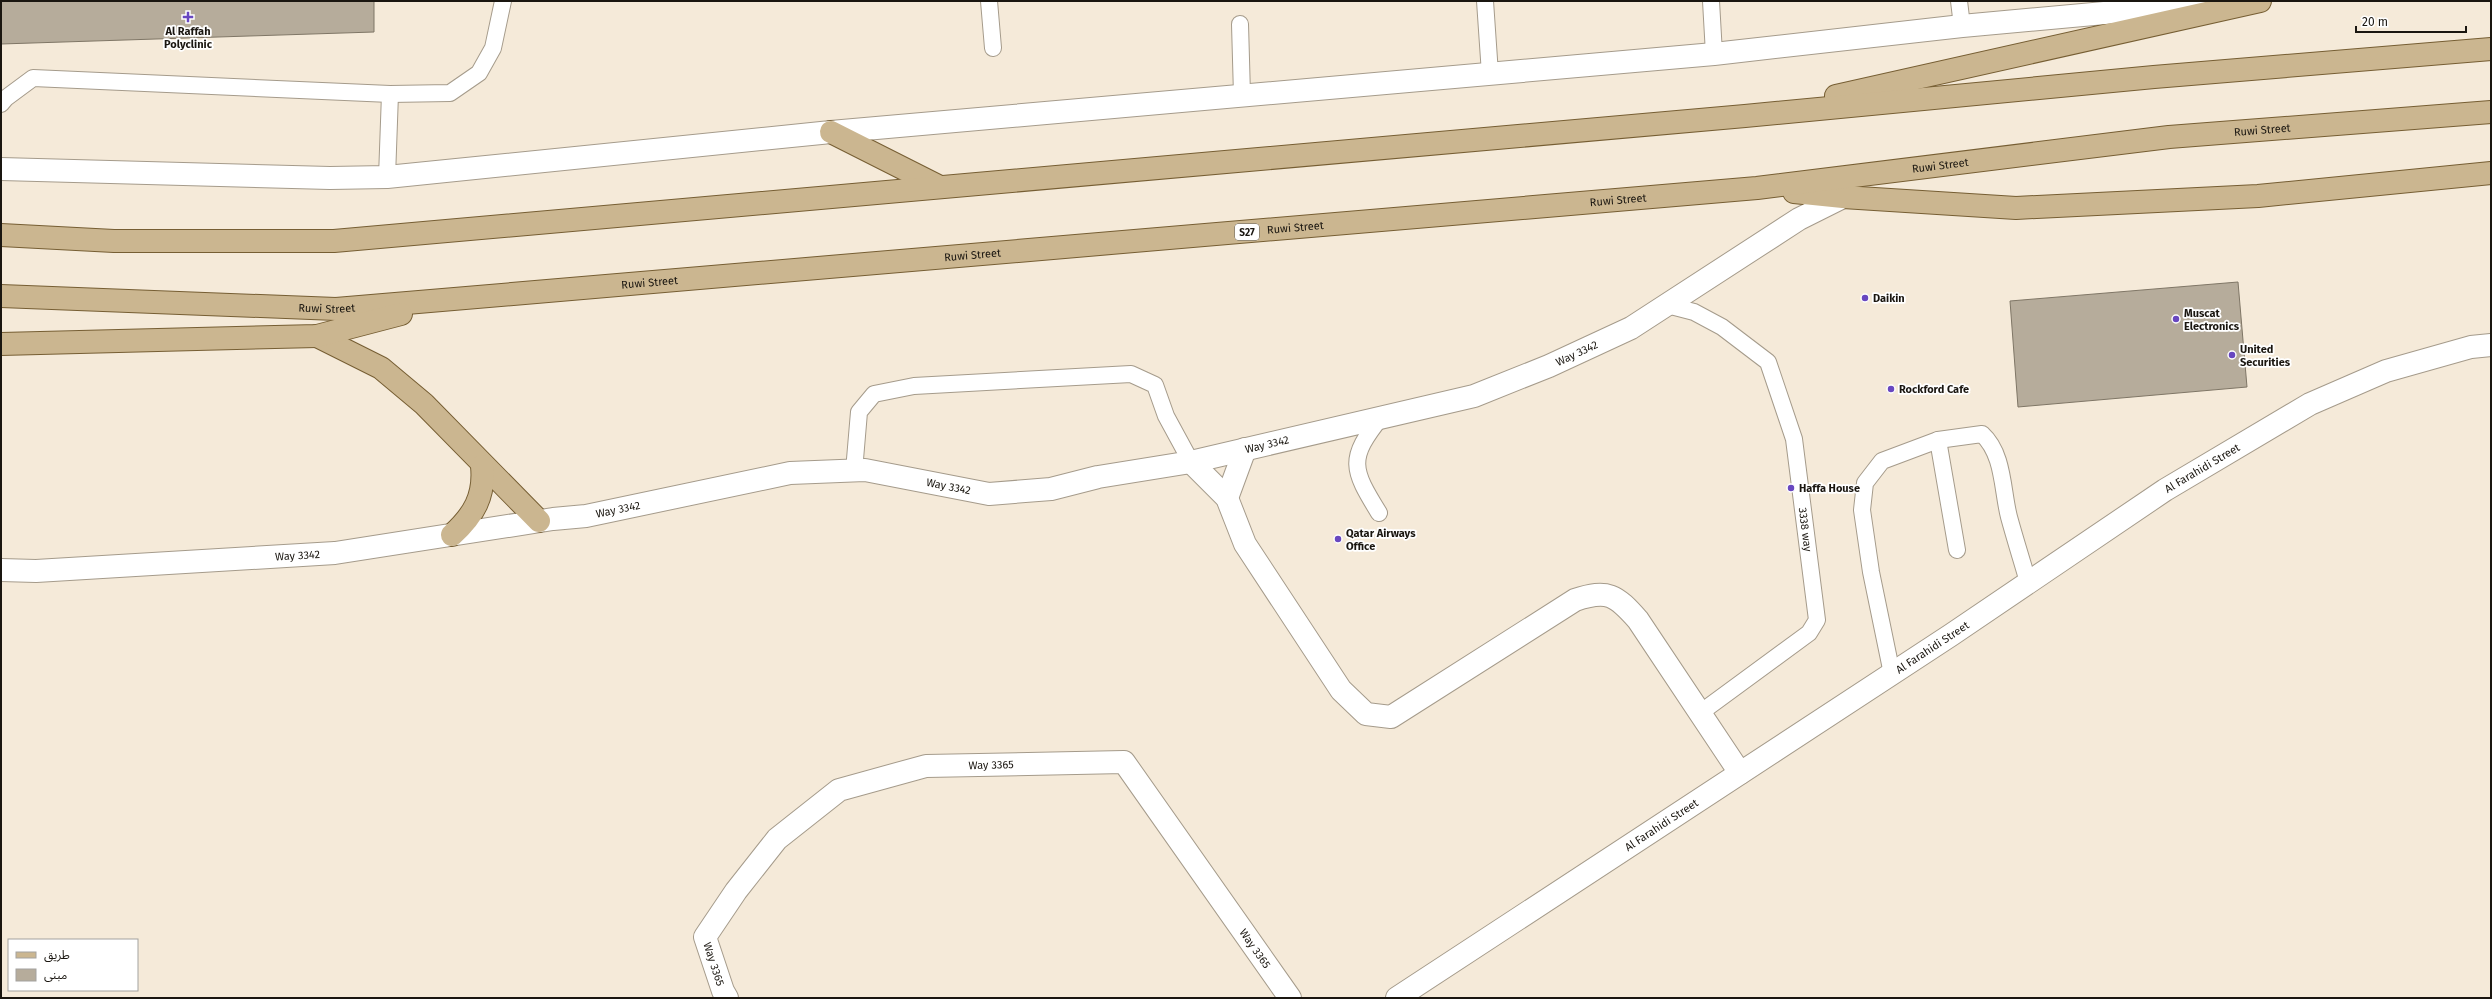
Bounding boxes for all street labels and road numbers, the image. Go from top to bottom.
street label: Ruwi Street [2233,122,2291,139]
street label: Ruwi Street [1911,156,1969,176]
street label: Ruwi Street [1589,191,1647,209]
street label: Ruwi Street [1266,219,1324,237]
road number: S27 [1235,224,1259,240]
street label: Ruwi Street [944,246,1001,264]
street label: Ruwi Street [621,274,679,292]
street label: Ruwi Street [298,301,356,316]
street label: Way 3342 [1554,338,1600,369]
street label: Way 3342 [1244,433,1290,456]
street label: Al Farahidi Street [2162,441,2242,496]
street label: Way 3342 [925,476,972,497]
street label: Way 3342 [595,499,641,521]
street label: 3338 way [1796,507,1814,553]
street label: Way 3342 [275,548,320,564]
street label: Al Farahidi Street [1893,619,1972,676]
street label: Way 3365 [968,758,1014,772]
street label: Al Farahidi Street [1622,796,1701,854]
street label: Way 3365 [1236,927,1273,971]
street label: Way 3365 [700,941,727,988]

